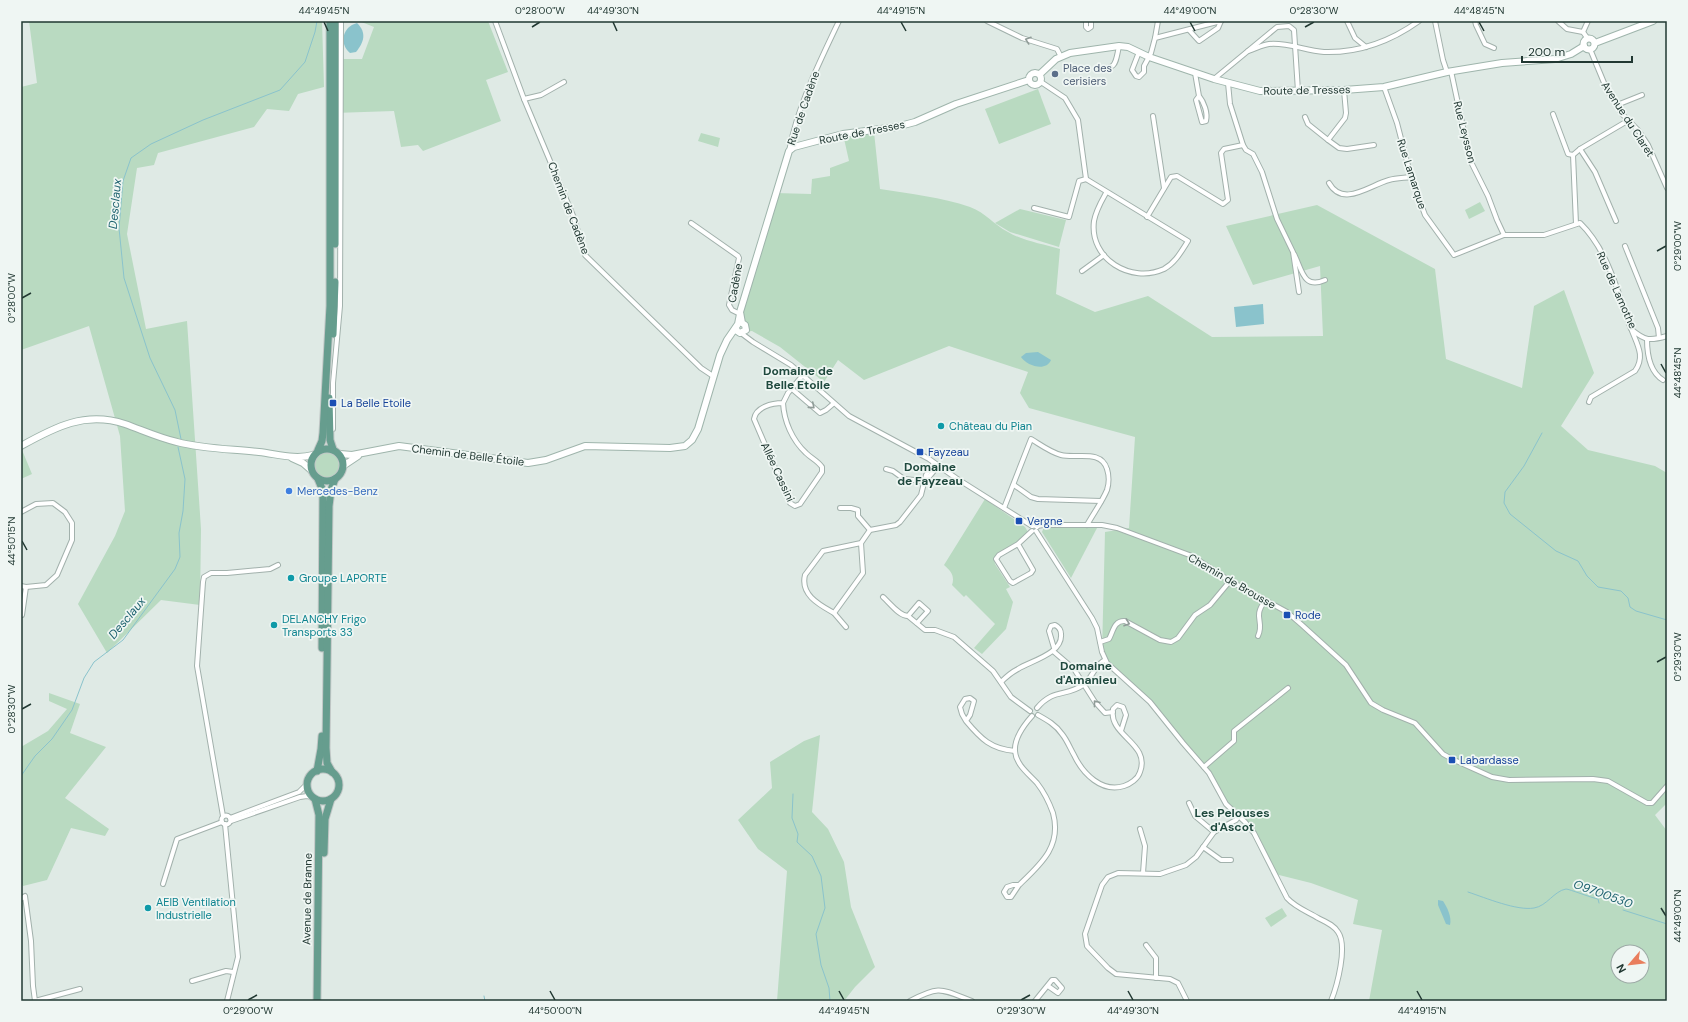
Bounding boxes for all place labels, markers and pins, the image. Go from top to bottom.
place label: Place des cerisiers [1063,61,1112,88]
marker: Place des cerisiers [1050,69,1060,79]
place label: La Belle Etoile [341,396,411,410]
marker: La Belle Etoile [328,398,338,408]
place label: Château du Pian [949,419,1032,433]
marker: Château du Pian [936,421,946,431]
place label: Fayzeau [928,445,969,459]
marker: Fayzeau [915,447,925,457]
place label: Mercedes-Benz [297,484,378,498]
marker: Mercedes-Benz [284,486,294,496]
place label: Vergne [1027,514,1063,528]
marker: Vergne [1014,516,1024,526]
place label: Groupe LAPORTE [299,571,387,585]
marker: Groupe LAPORTE [286,573,296,583]
place label: Rode [1295,608,1321,622]
marker: Rode [1282,610,1292,620]
place label: DELANCHY Frigo Transports 33 [282,612,366,639]
marker: DELANCHY Frigo Transports 33 [269,620,279,630]
place label: Labardasse [1460,753,1519,767]
marker: Labardasse [1447,755,1457,765]
place label: AEIB Ventilation Industrielle [156,895,236,922]
marker: AEIB Ventilation Industrielle [143,903,153,913]

